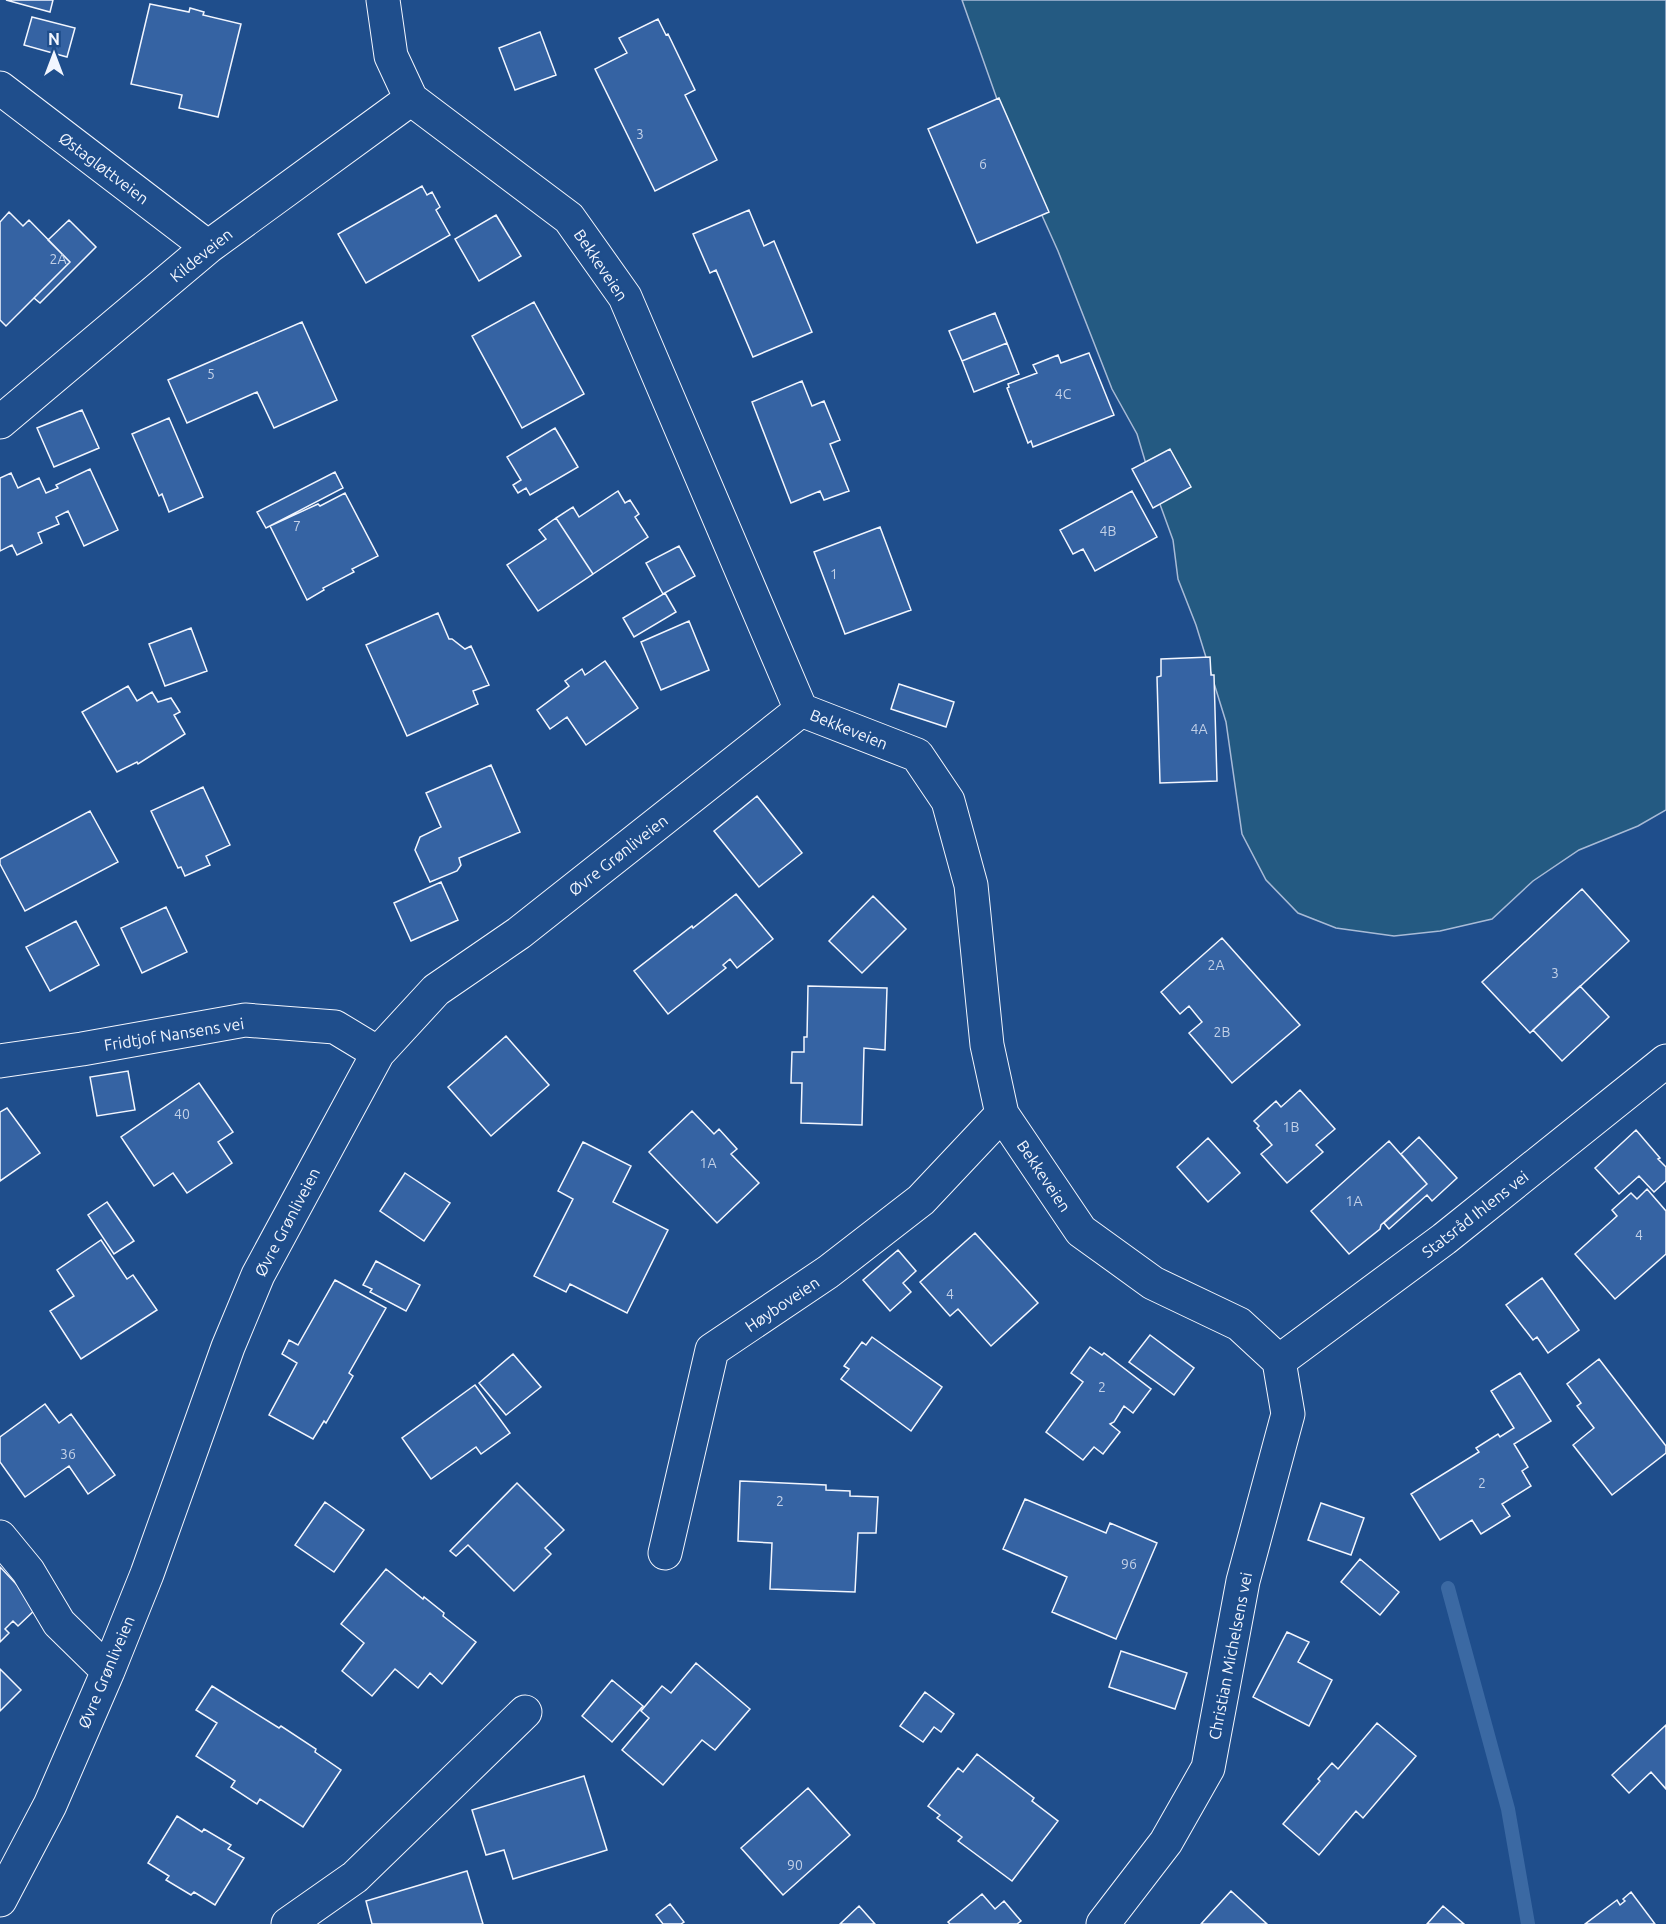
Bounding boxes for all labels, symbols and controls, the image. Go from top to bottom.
north arrow [24,24,84,84]
text: N [48,30,60,48]
house number: 3 [636,126,644,142]
street label: Østagløttveien [56,128,152,208]
house number: 6 [979,156,987,172]
street label: Kildeveien [166,224,236,286]
street label: Bekkeveien [571,226,631,304]
house number: 2A [50,251,67,267]
house number: 5 [207,366,215,382]
house number: 4C [1055,386,1072,402]
house number: 7 [293,518,301,534]
house number: 4B [1100,523,1116,539]
house number: 1 [830,566,838,582]
street label: Bekkeveien [808,705,890,753]
house number: 4A [1191,721,1208,737]
street label: Øvre Grønliveien [565,811,671,899]
house number: 2A [1208,957,1225,973]
house number: 3 [1551,965,1559,981]
street label: Fridtjof Nansens vei [103,1014,245,1054]
house number: 2B [1214,1024,1230,1040]
house number: 40 [174,1106,190,1122]
house number: 1B [1283,1119,1299,1135]
street label: Bekkeveien [1014,1137,1074,1215]
house number: 1A [700,1155,717,1171]
street label: Øvre Grønliveien [251,1165,323,1279]
street label: Statsråd Ihlens vei [1418,1167,1532,1261]
house number: 1A [1346,1193,1363,1209]
house number: 4 [1635,1227,1643,1243]
street label: Høyboveien [742,1273,822,1335]
house number: 4 [946,1286,954,1302]
house number: 2 [1098,1379,1106,1395]
house number: 36 [60,1446,76,1462]
house number: 2 [1478,1475,1486,1491]
house number: 2 [776,1493,784,1509]
house number: 96 [1121,1556,1137,1572]
street label: Christian Michelsens vei [1205,1571,1255,1741]
street label: Øvre Grønliveien [74,1613,138,1731]
house number: 90 [787,1857,803,1873]

